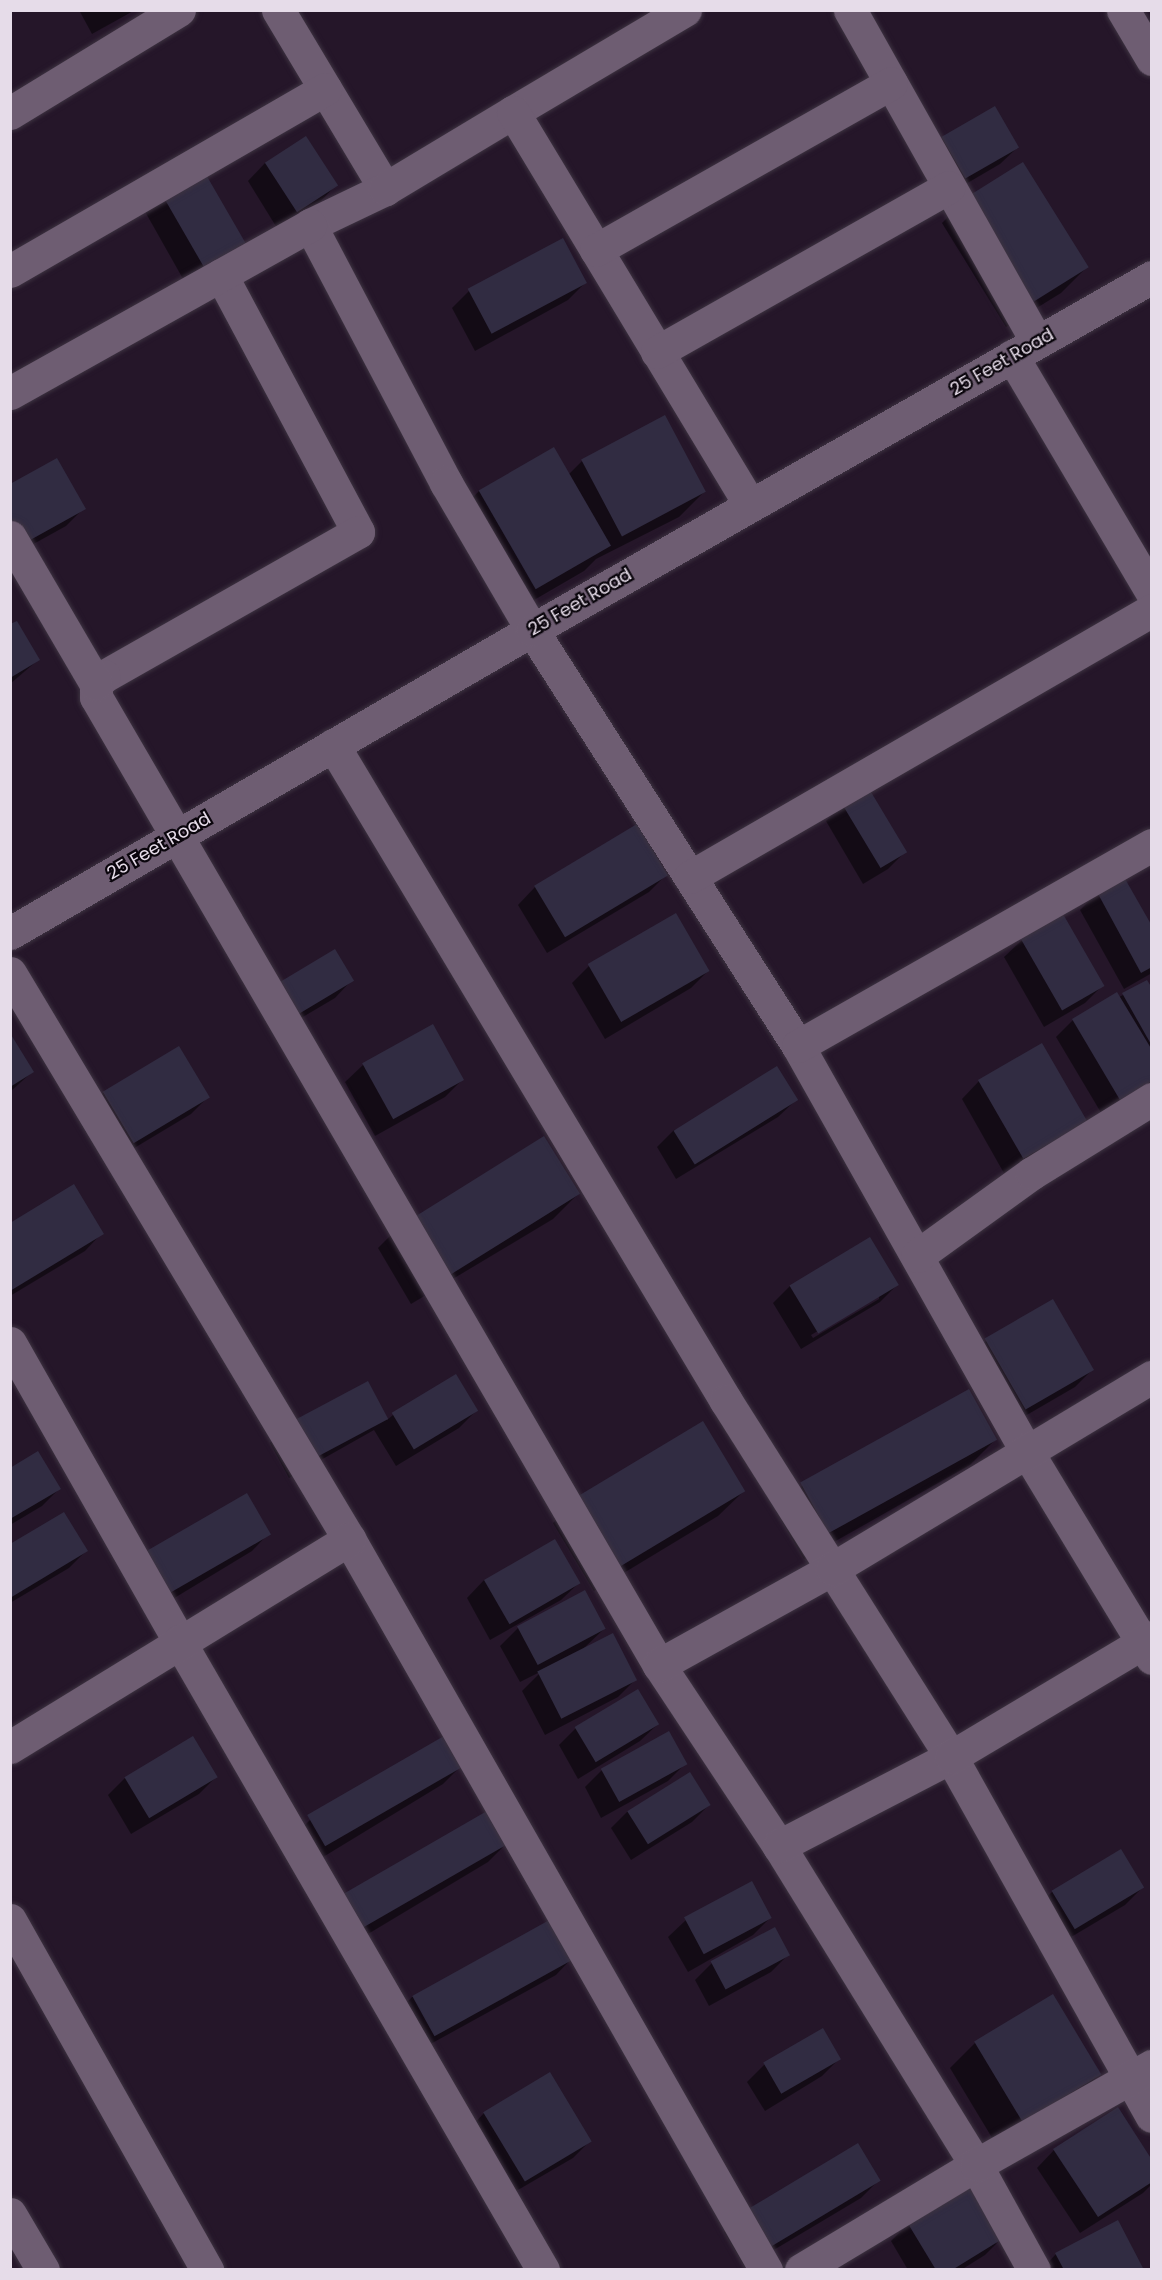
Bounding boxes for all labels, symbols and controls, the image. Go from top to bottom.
street label: 25 Feet Road [946,324,1058,400]
street label: 25 Feet Road [524,564,636,640]
street label: 25 Feet Road [103,808,215,884]

